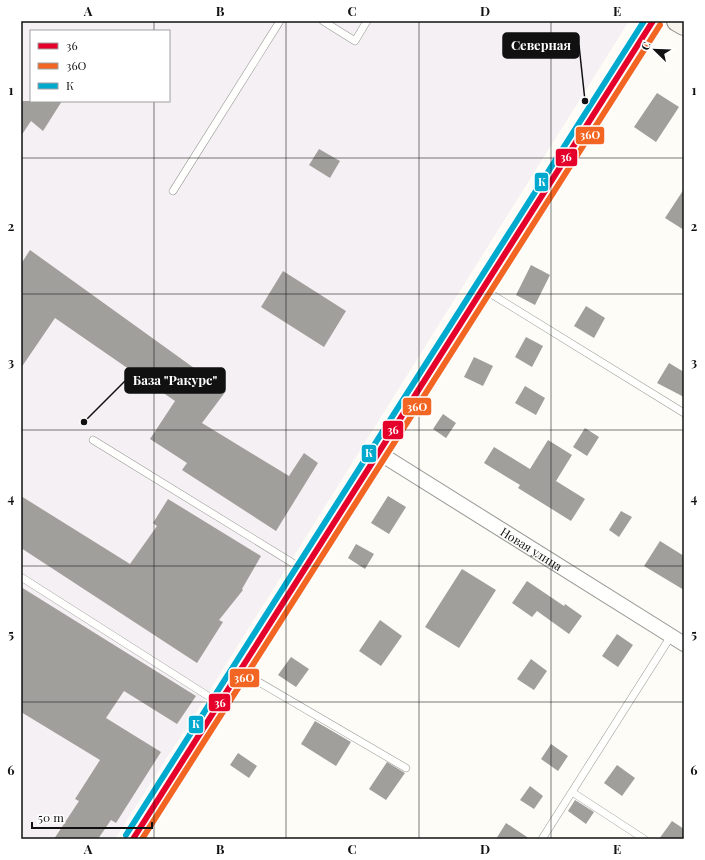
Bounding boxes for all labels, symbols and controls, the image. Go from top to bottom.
text: A [83,2,93,19]
text: B [216,2,225,19]
text: C [347,2,357,19]
text: D [480,2,490,19]
text: E [613,2,621,19]
legend [30,30,170,102]
north arrow [635,30,675,70]
callout: Северная [503,33,579,58]
text: Северная [511,36,571,53]
text: 36 [66,37,78,53]
text: С [637,39,654,52]
text: 36О [66,57,87,73]
text: К [66,77,74,93]
text: 1 [9,81,14,98]
text: 1 [692,81,697,98]
line badge: 36О [575,126,605,145]
text: 36О [580,127,600,142]
line badge: 36 [555,148,578,167]
text: 36 [560,149,572,164]
line badge: К [534,172,549,192]
text: К [538,174,546,189]
text: 2 [8,217,15,234]
text: 2 [691,217,698,234]
text: 3 [8,353,14,370]
text: 3 [691,353,697,370]
callout: База "Ракурс" [125,368,225,393]
text: База "Ракурс" [133,371,217,388]
line badge: 36О [402,397,432,416]
text: 36О [407,399,427,414]
line badge: 36 [382,420,404,440]
text: 36 [387,422,399,437]
line badge: К [361,444,377,463]
text: К [365,445,373,460]
text: 4 [8,489,15,506]
text: 4 [691,489,698,506]
street label: Новая улица [498,523,565,574]
text: 5 [8,625,14,642]
text: 5 [691,625,697,642]
line badge: 36О [229,668,260,688]
text: 36О [234,670,254,685]
line badge: 36 [208,693,231,712]
text: 36 [214,695,226,710]
line badge: К [188,715,204,734]
text: К [192,716,200,731]
text: 6 [7,761,15,778]
text: 6 [690,761,698,778]
scale bar [32,804,152,830]
text: 50 m [38,809,64,825]
text: A [83,840,93,857]
text: B [216,840,225,857]
text: C [347,840,357,857]
text: D [480,840,490,857]
text: E [613,840,621,857]

